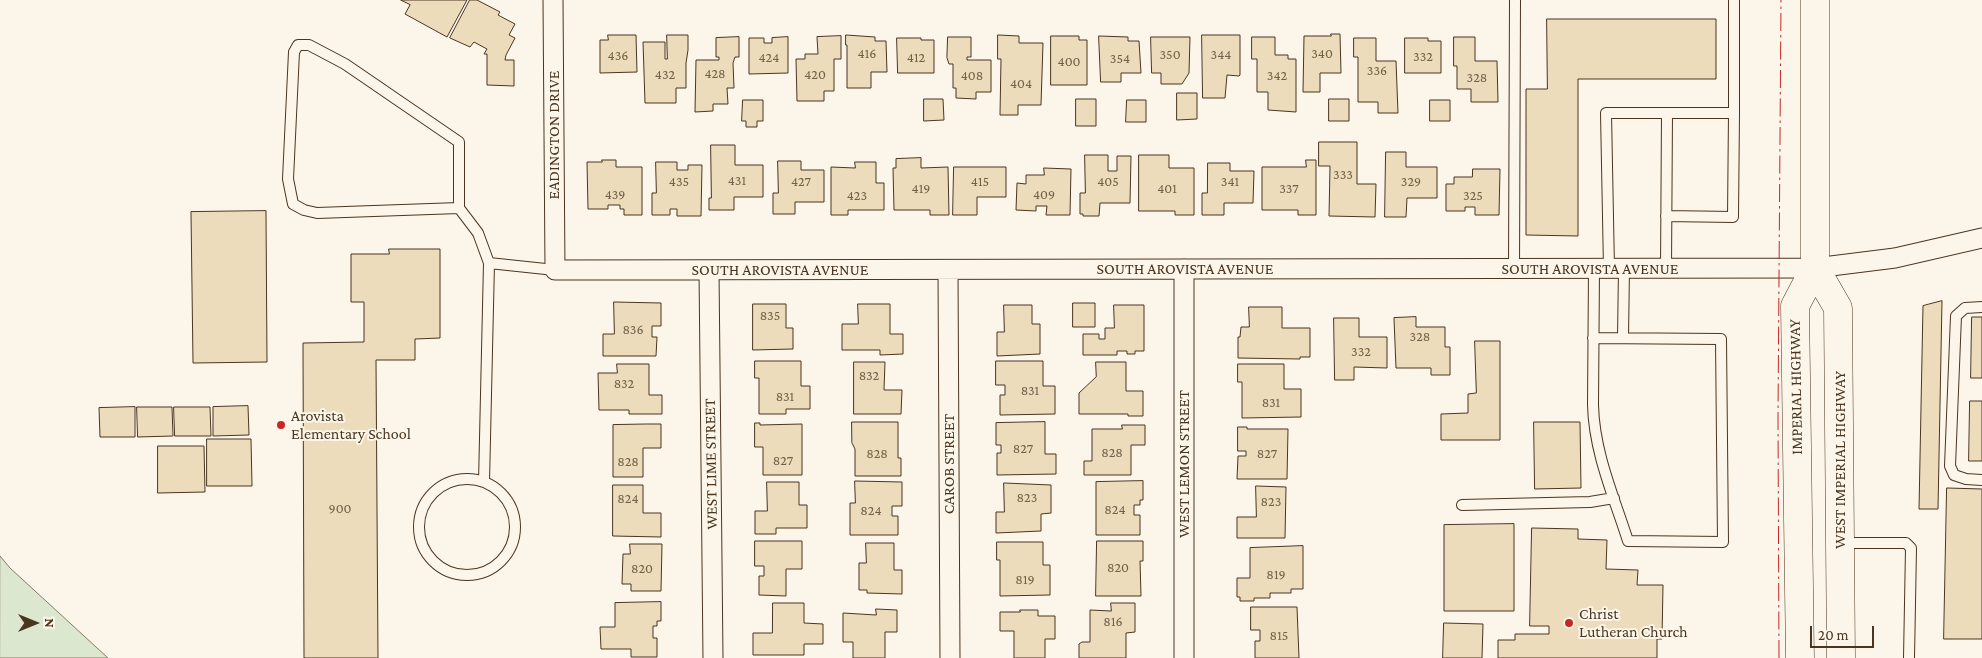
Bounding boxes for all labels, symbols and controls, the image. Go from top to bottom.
house number: 416 [858,46,876,62]
house number: 340 [1311,46,1333,62]
house number: 350 [1159,47,1181,63]
house number: 344 [1211,47,1231,63]
house number: 436 [608,48,628,64]
house number: 332 [1413,49,1433,65]
house number: 424 [759,50,779,66]
house number: 412 [907,50,925,66]
house number: 354 [1110,51,1130,67]
house number: 400 [1058,54,1080,70]
house number: 336 [1367,63,1387,79]
house number: 428 [704,66,726,82]
house number: 432 [655,67,675,83]
house number: 420 [804,67,826,83]
house number: 408 [961,68,983,84]
house number: 342 [1267,68,1287,84]
house number: 328 [1467,70,1487,86]
street label: EADINGTON DRIVE [544,71,564,199]
house number: 404 [1010,76,1032,92]
house number: 333 [1333,167,1353,183]
house number: 431 [728,173,746,189]
house number: 435 [669,174,689,190]
house number: 427 [791,174,811,190]
house number: 415 [971,174,989,190]
house number: 405 [1097,174,1119,190]
house number: 341 [1221,174,1239,190]
house number: 329 [1401,174,1421,190]
house number: 419 [912,181,930,197]
house number: 401 [1157,181,1177,197]
house number: 337 [1279,181,1299,197]
house number: 439 [605,187,625,203]
house number: 409 [1033,187,1055,203]
house number: 423 [847,188,867,204]
house number: 325 [1463,188,1483,204]
street label: SOUTH AROVISTA AVENUE [1097,259,1273,279]
street label: SOUTH AROVISTA AVENUE [1502,259,1678,279]
street label: SOUTH AROVISTA AVENUE [692,260,868,280]
house number: 835 [760,308,780,324]
street label: IMPERIAL HIGHWAY [1785,319,1807,455]
house number: 836 [622,322,644,338]
house number: 328 [1410,329,1430,345]
house number: 332 [1351,344,1371,360]
house number: 832 [859,368,879,384]
street label: WEST IMPERIAL HIGHWAY [1830,371,1850,549]
house number: 832 [614,376,634,392]
house number: 831 [1021,383,1039,399]
house number: 831 [776,389,794,405]
street label: WEST LEMON STREET [1174,390,1194,538]
house number: 831 [1262,395,1280,411]
street label: WEST LIME STREET [700,398,722,530]
place label: Arovista Elementary School [291,406,411,444]
street label: CAROB STREET [939,414,959,514]
marker: Arovista Elementary School [275,419,287,431]
house number: 827 [1013,441,1033,457]
house number: 828 [1101,445,1123,461]
house number: 828 [866,446,888,462]
house number: 827 [1257,446,1277,462]
house number: 827 [773,453,793,469]
house number: 828 [617,454,639,470]
house number: 823 [1017,490,1037,506]
house number: 824 [617,491,639,507]
house number: 823 [1261,494,1281,510]
house number: 900 [329,501,351,517]
house number: 824 [1104,502,1126,518]
house number: 824 [860,503,882,519]
house number: 820 [1107,560,1129,576]
house number: 820 [631,561,653,577]
house number: 819 [1266,567,1286,583]
house number: 819 [1015,572,1035,588]
north arrow [10,598,60,648]
place label: Christ Lutheran Church [1579,604,1688,642]
house number: 816 [1103,614,1123,630]
scale bar [1812,616,1876,648]
marker: Christ Lutheran Church [1563,617,1575,629]
text: N [42,618,58,628]
text: 20 m [1818,627,1849,643]
house number: 815 [1270,628,1288,644]

